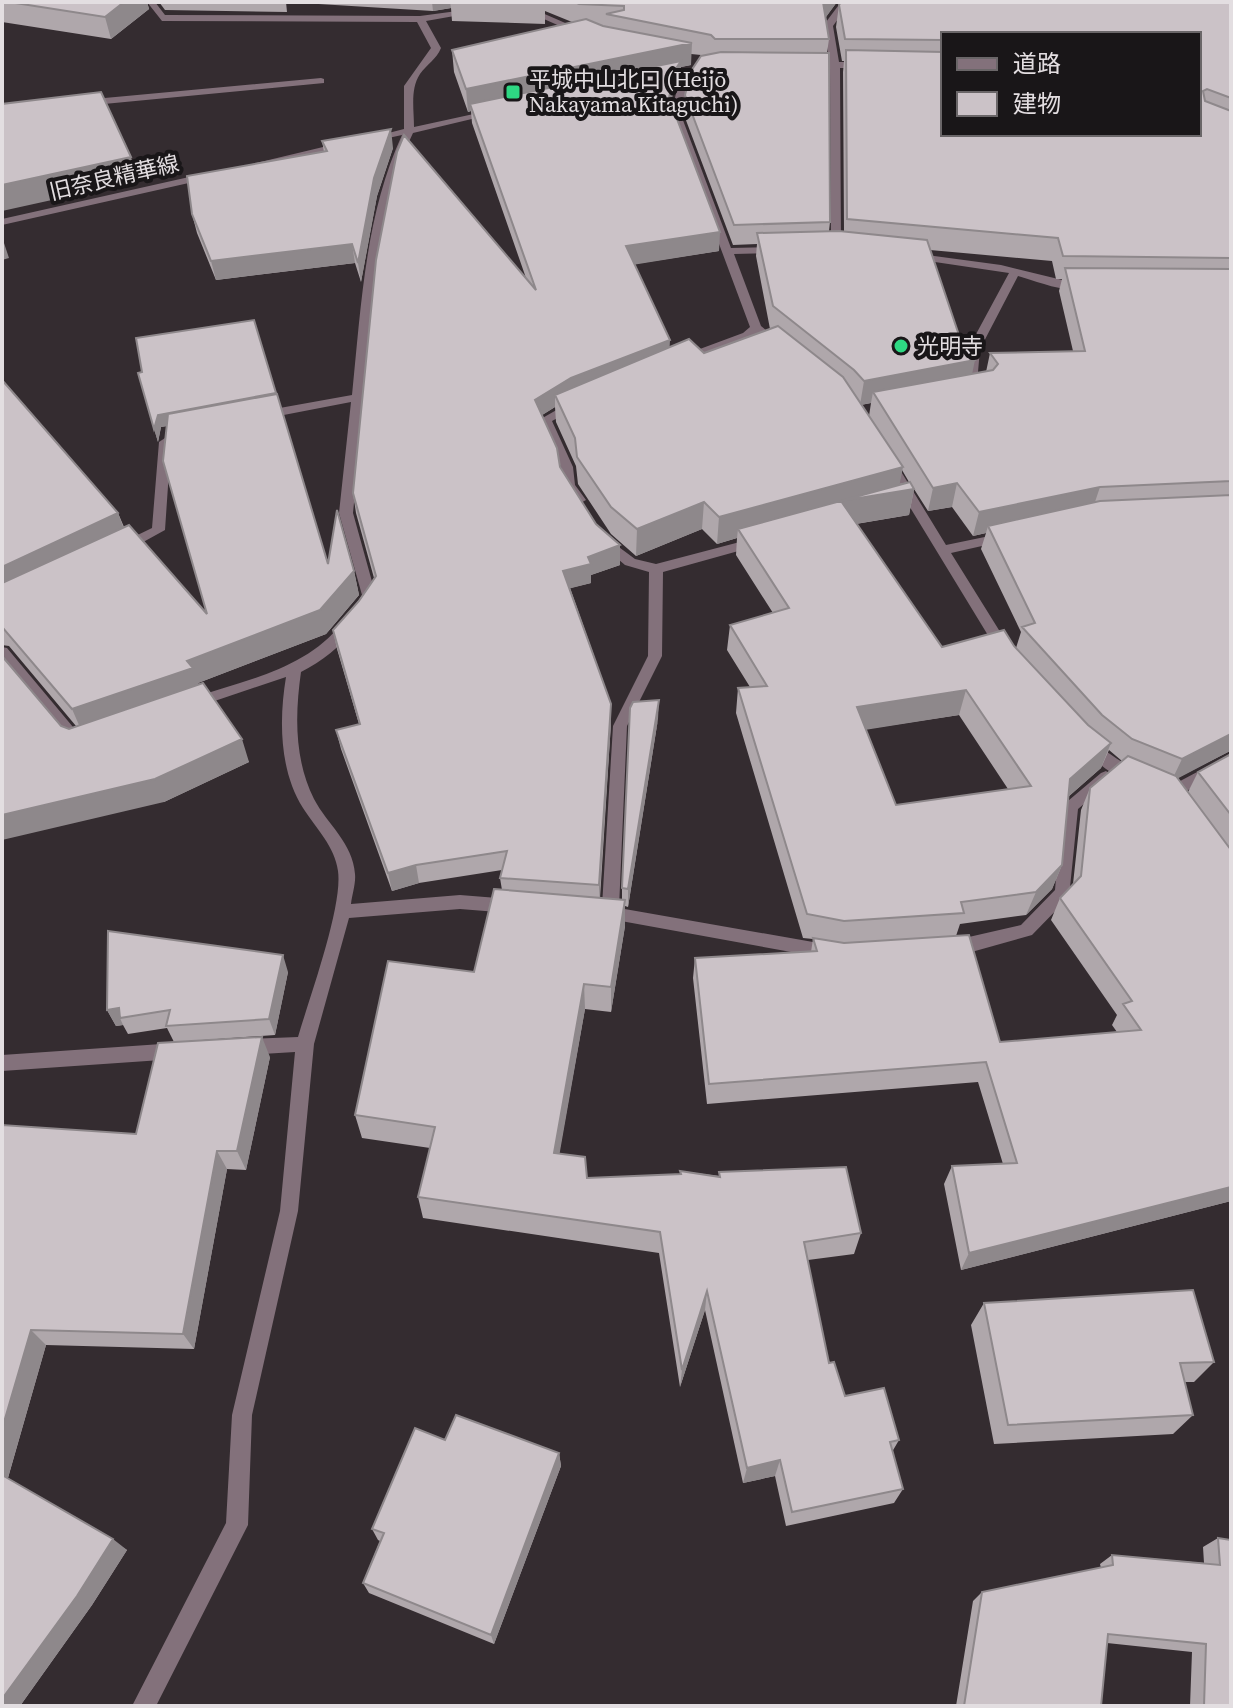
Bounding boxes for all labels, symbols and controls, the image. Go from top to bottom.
legend [941,32,1201,136]
text: 道路 [1013,47,1061,80]
place label: 平城中山北口 (Heijō Nakayama Kitaguchi) [529,64,738,119]
marker: 平城中山北口 (Heijō Nakayama Kitaguchi) [504,83,522,101]
text: 建物 [1013,87,1061,120]
street label: 旧奈良精華線 [46,148,182,206]
place label: 光明寺 [917,331,983,361]
marker: 光明寺 [892,337,910,355]

